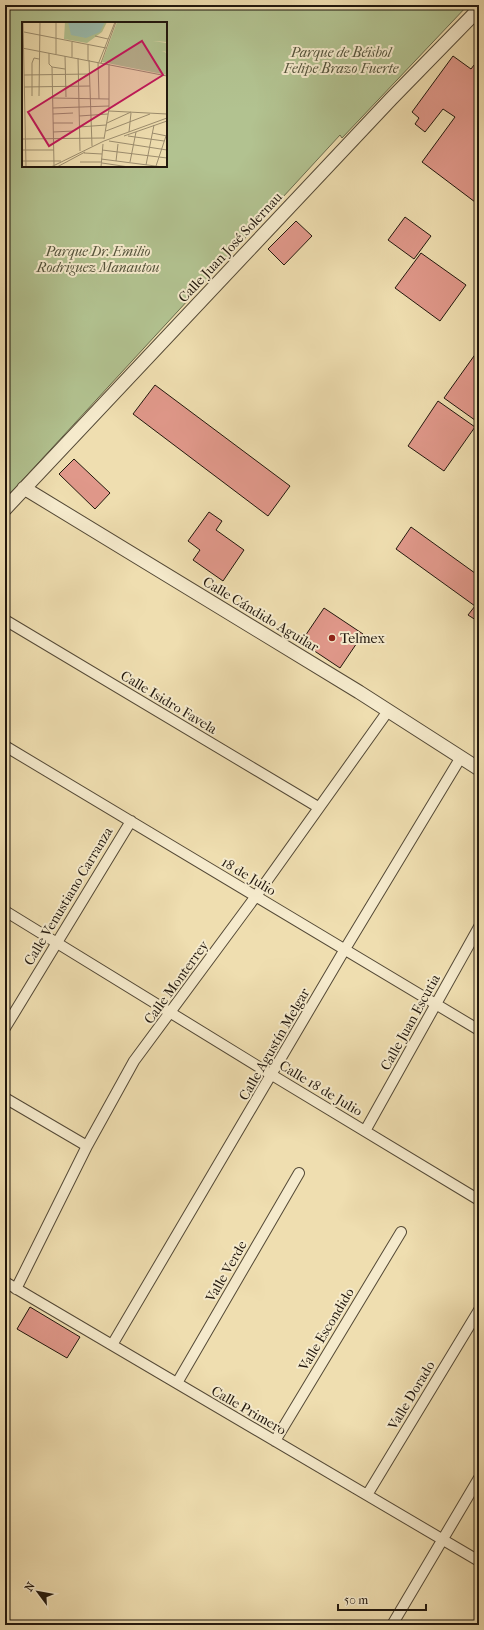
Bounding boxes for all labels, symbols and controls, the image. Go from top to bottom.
inset map [22,22,167,167]
park label: Parque de Béisbol Felipe Brazo Fuerte [283,44,399,77]
street label: Calle Juan José Solernau [175,189,286,306]
park label: Parque Dr. Emilio Rodriguez Manautou [35,243,160,276]
street label: Calle Cándido Aguilar [200,573,322,656]
place label: Telmex [340,630,385,647]
marker: Telmex [327,633,337,643]
street label: Calle Isidro Favela [118,667,220,738]
street label: Calle Venustiano Carranza [20,823,117,969]
street label: 18 de Julio [218,854,279,899]
street label: Calle Monterrey [140,937,213,1027]
street label: Calle Juan Escutia [377,971,444,1073]
street label: Calle Agustín Melgar [235,985,314,1103]
street label: Calle 18 de Julio [276,1057,365,1120]
street label: Valle Verde [202,1238,251,1306]
street label: Valle Escondido [295,1285,358,1375]
street label: Valle Dorado [384,1358,439,1434]
street label: Calle Primero [208,1382,289,1439]
north arrow [18,1572,58,1612]
text: N [22,1579,38,1594]
scale bar [338,1586,426,1612]
text: 50 m [344,1593,368,1607]

